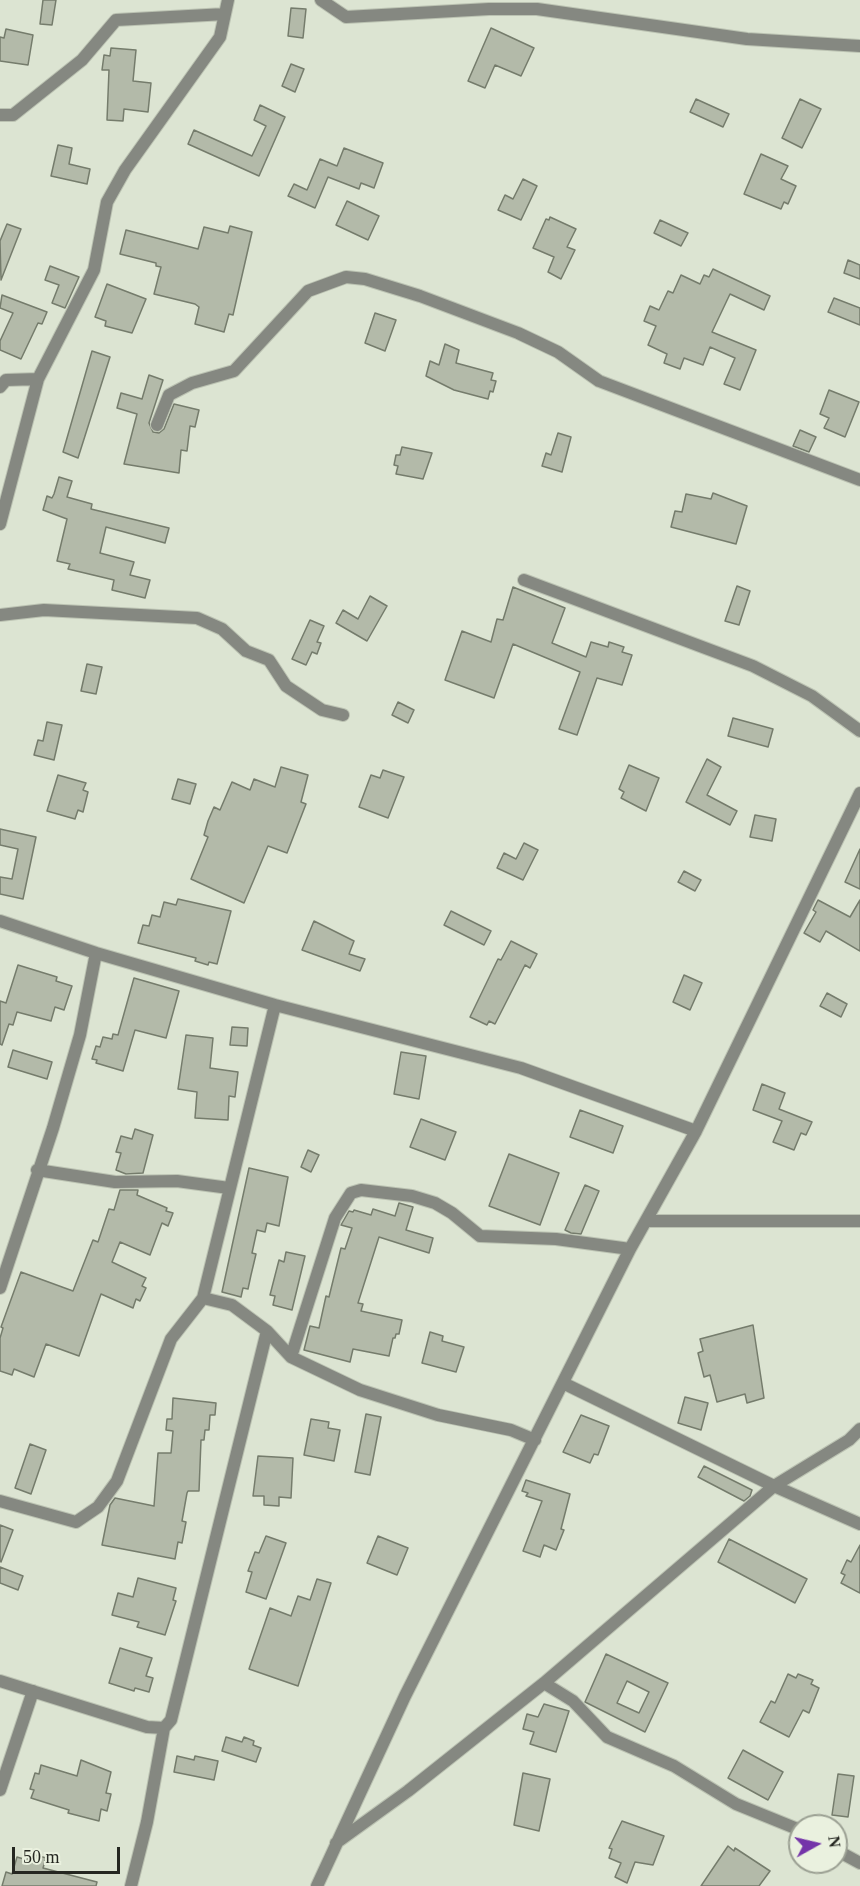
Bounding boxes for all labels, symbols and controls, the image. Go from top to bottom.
north arrow [788,1814,848,1874]
scale bar [15,1835,123,1873]
text: N [825,1835,844,1849]
text: 50 m [23,1847,60,1867]

